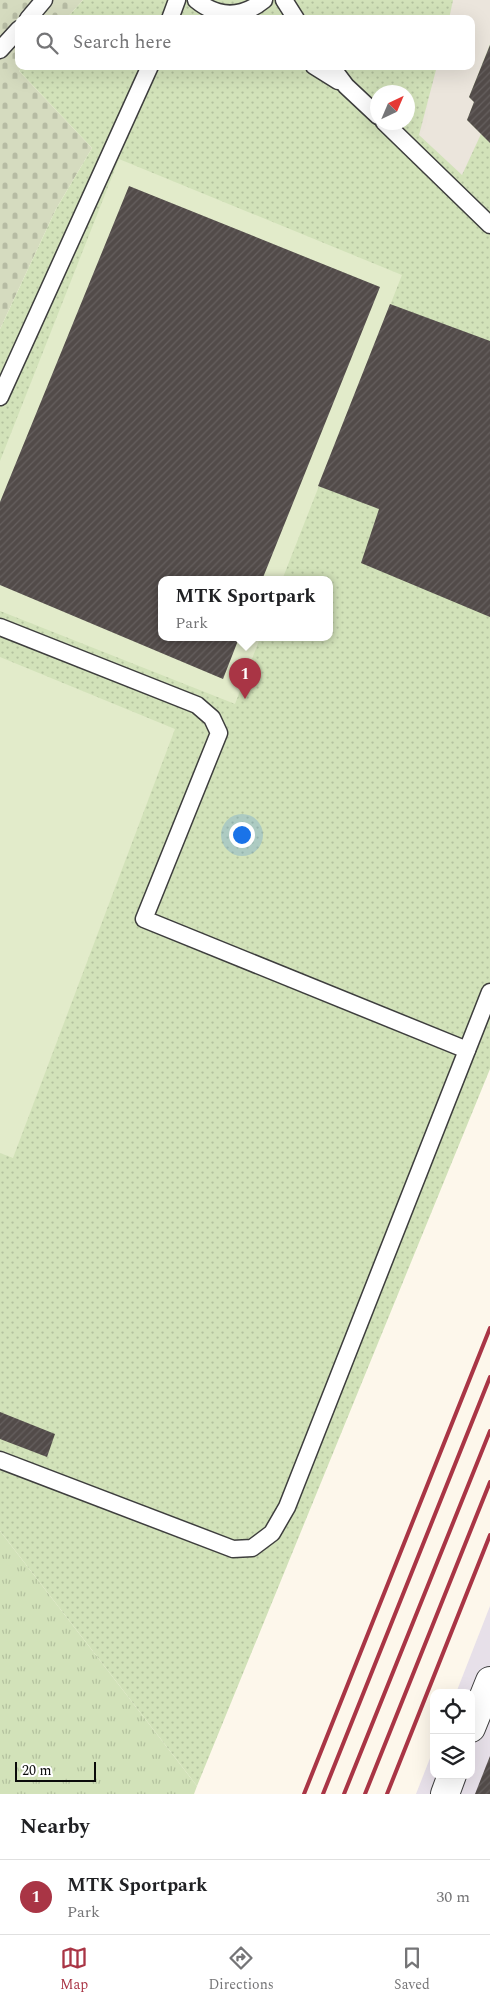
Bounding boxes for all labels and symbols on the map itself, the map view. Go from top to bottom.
north arrow [370,85,415,130]
pin: 1 [229,658,261,699]
your location [229,822,255,848]
scale bar [15,1759,96,1782]

